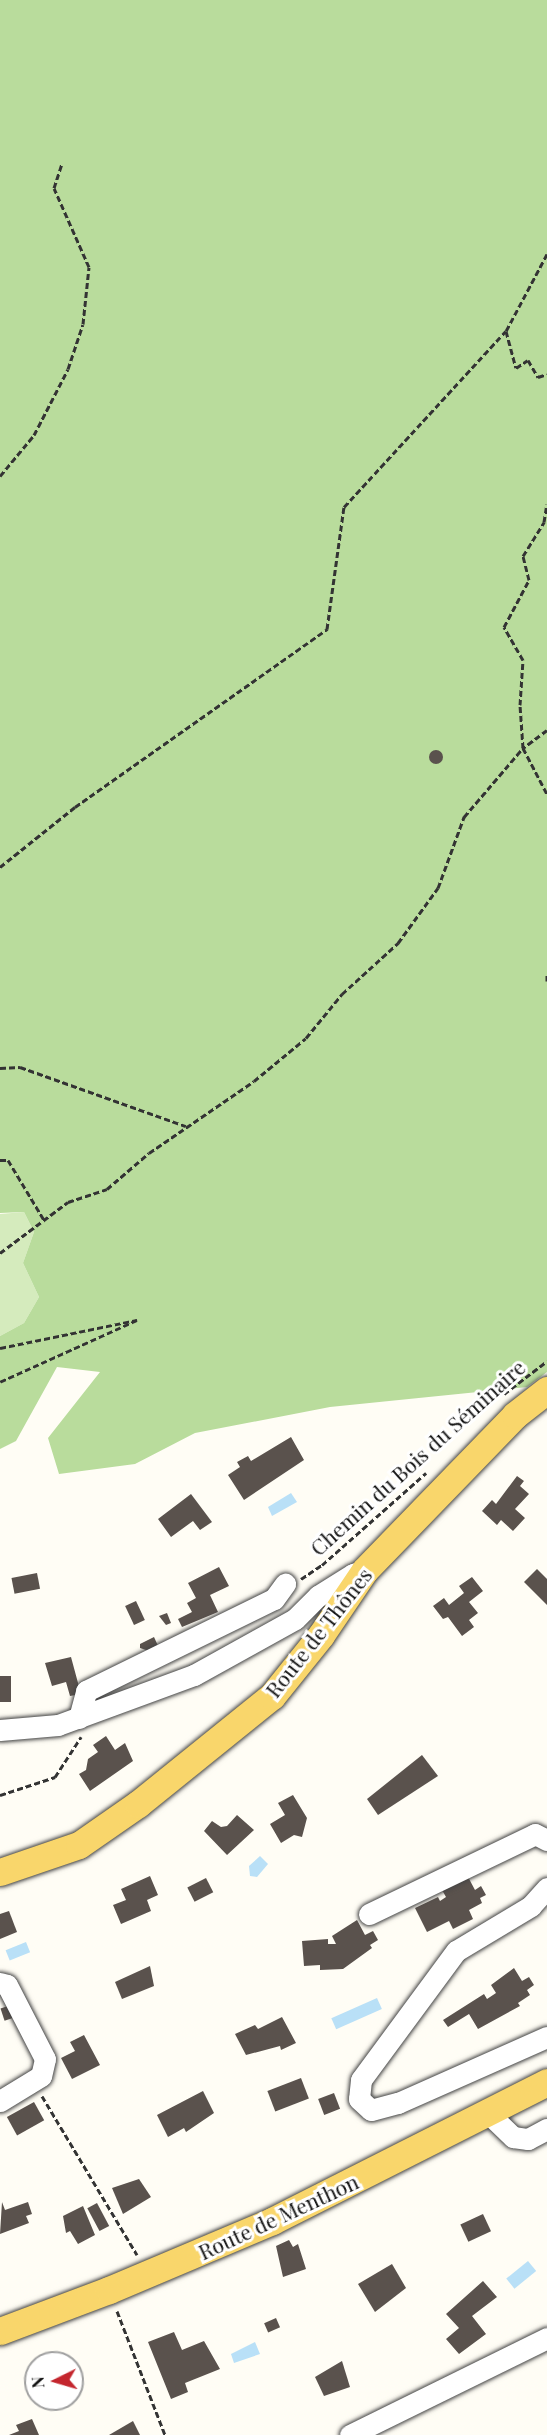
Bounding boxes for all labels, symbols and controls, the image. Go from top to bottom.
street label: Chemin du Bois du Séminaire [305,1354,529,1560]
street label: Route de Thônes [259,1562,377,1702]
street label: Route de Menthon [194,2168,362,2264]
north arrow [24,2351,84,2411]
text: N [27,2376,49,2389]

